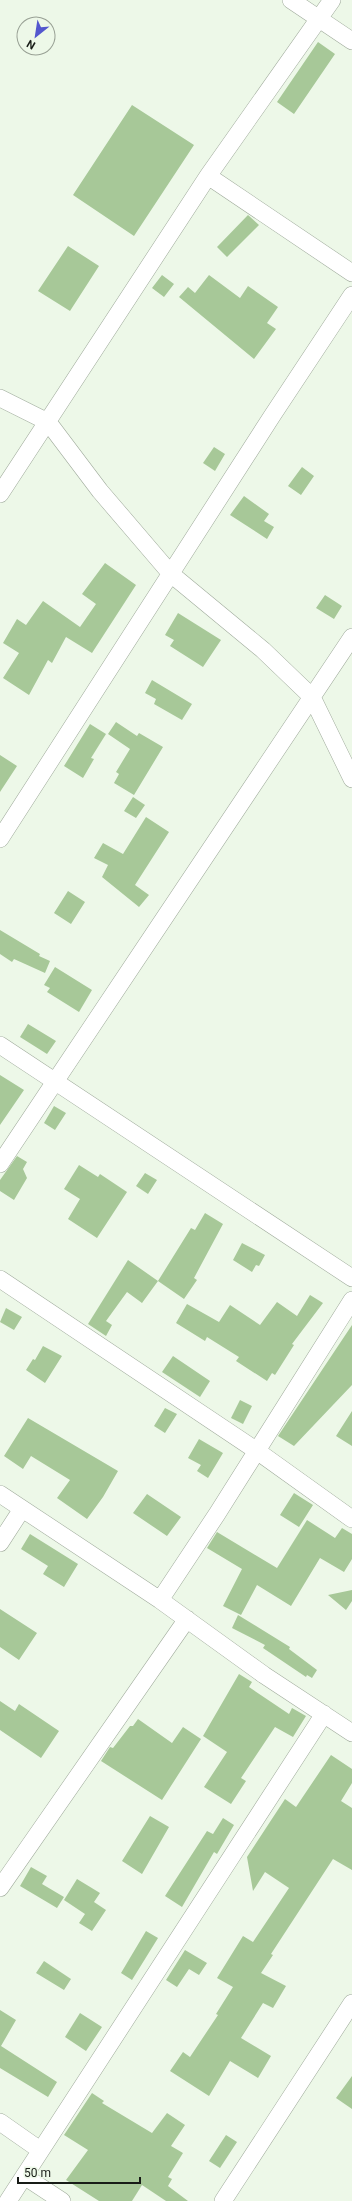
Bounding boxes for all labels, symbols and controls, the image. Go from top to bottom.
north arrow [16,16,56,56]
text: N [24,37,38,52]
scale bar [18,2159,140,2185]
text: 50 m [24,2166,51,2180]

